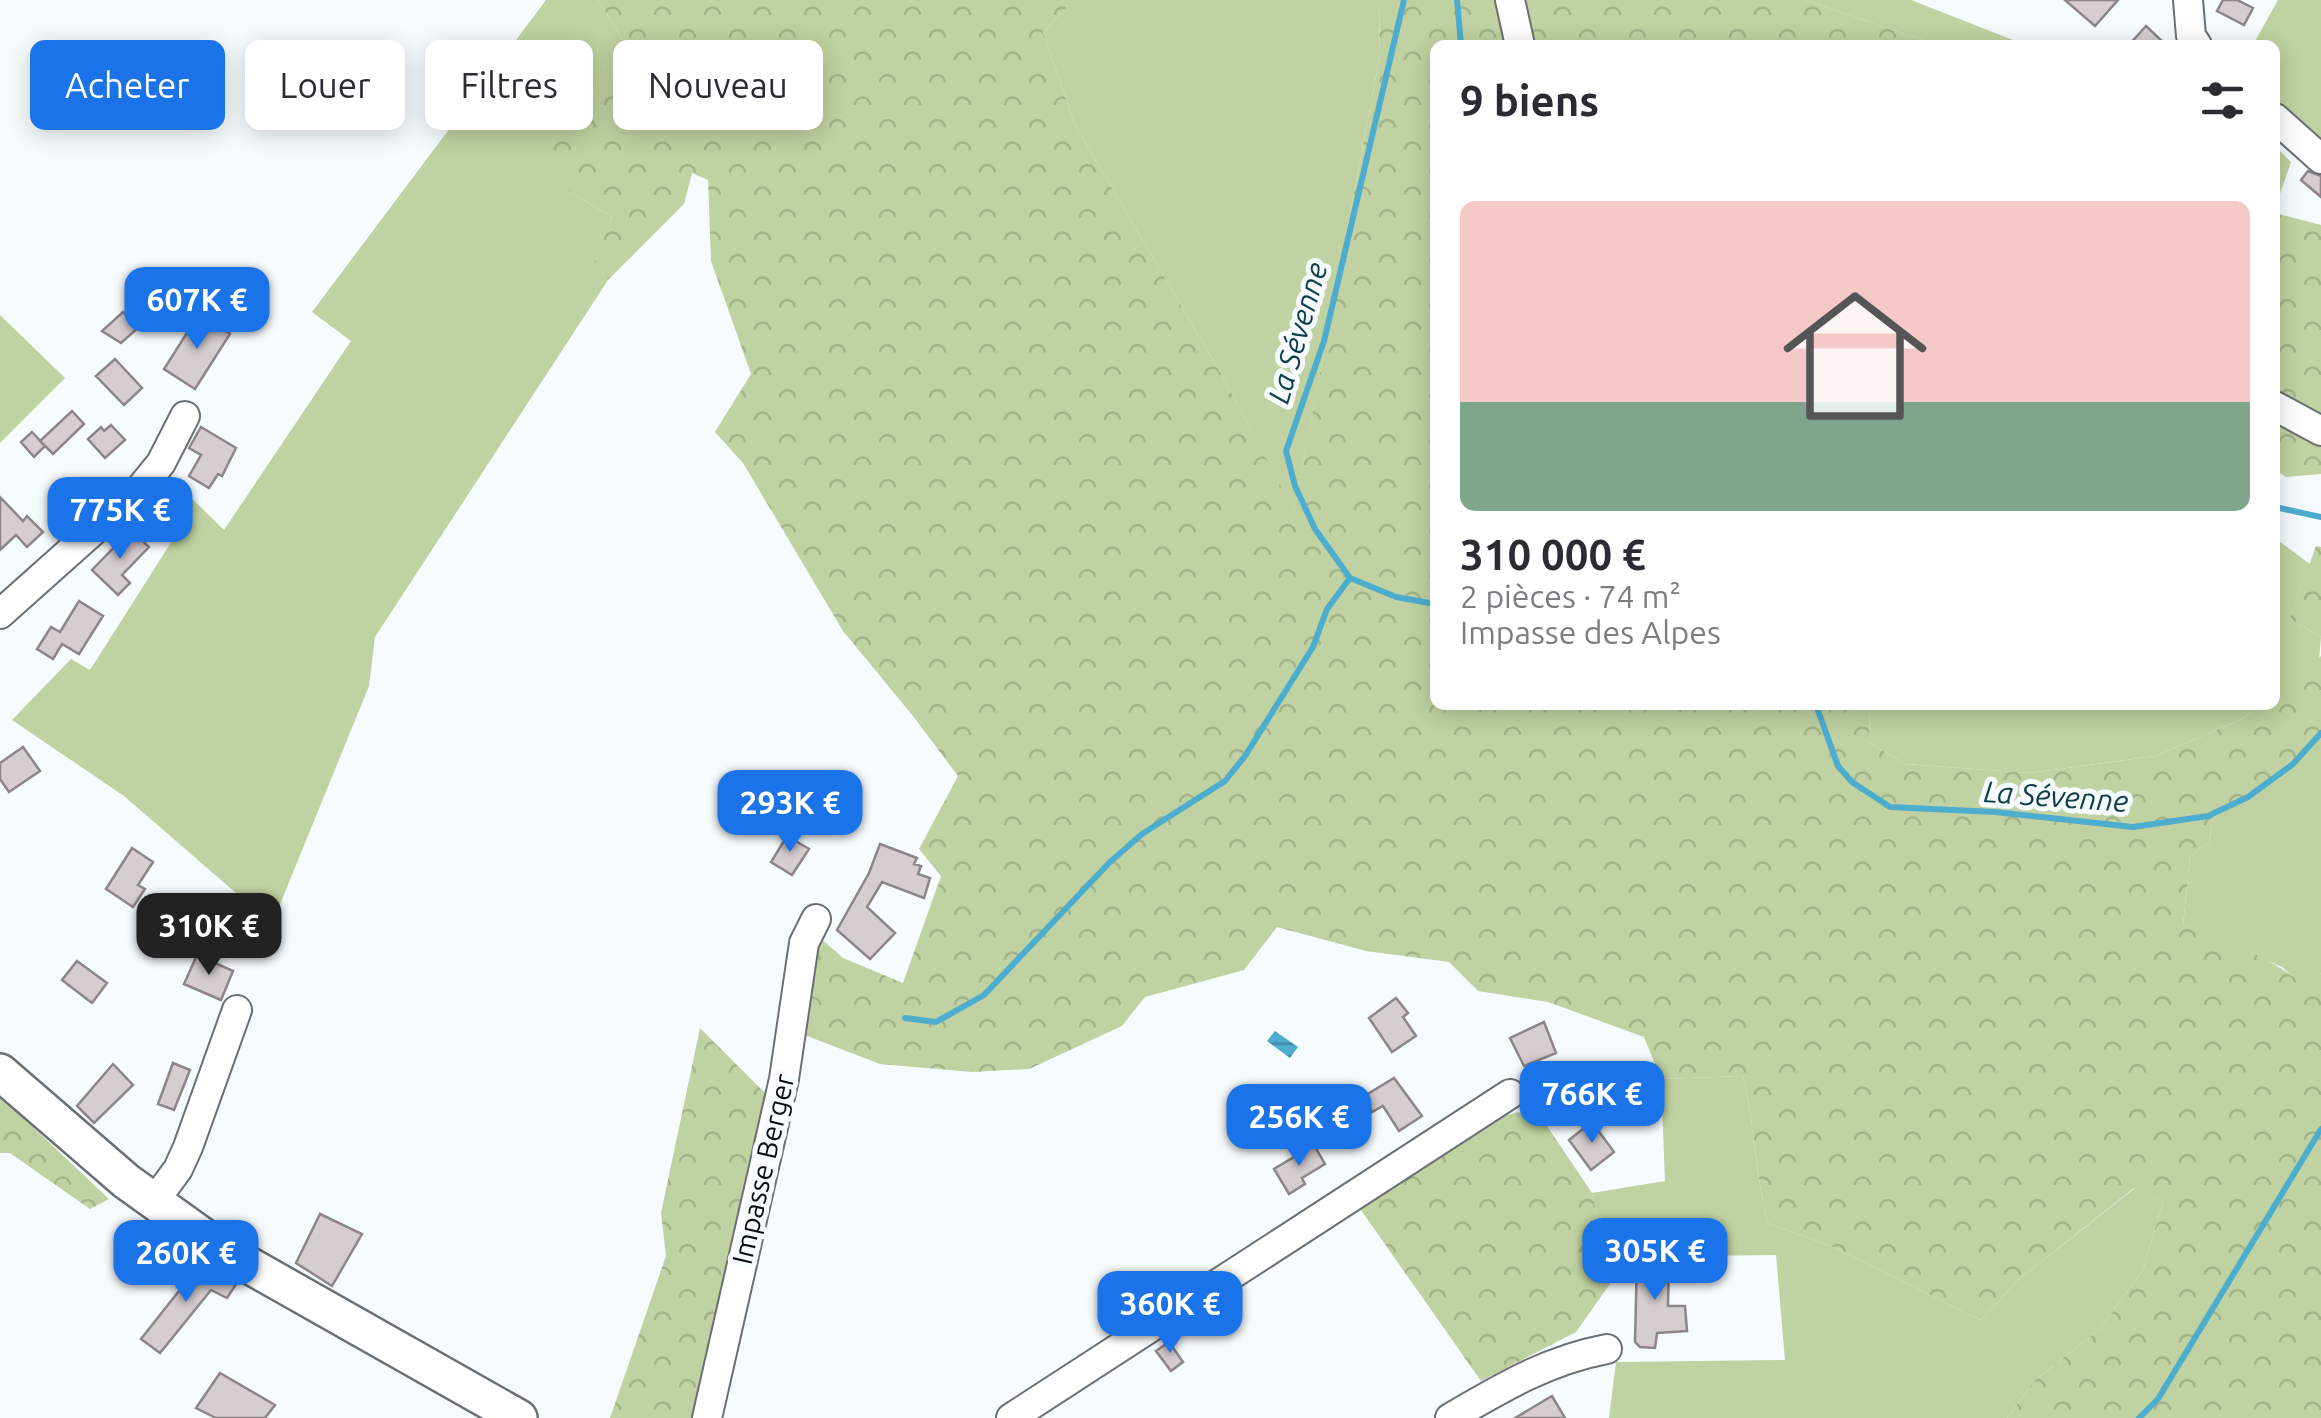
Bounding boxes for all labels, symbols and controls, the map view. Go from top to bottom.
chip: Acheter [30,40,225,130]
chip: Louer [245,40,405,130]
chip: Filtres [425,40,593,130]
chip: Nouveau [613,40,823,130]
icon: filters [2195,73,2250,128]
text: 9 biens [1460,77,1599,124]
water label: La Sévenne [1261,258,1333,407]
icon: home [1765,266,1945,446]
pin: 607K € [116,267,278,352]
text: 607K € [146,281,248,317]
pin: 775K € [39,477,201,562]
text: 775K € [69,491,171,527]
text: 310 000 € [1460,531,1646,578]
text: 2 pièces · 74 m² [1460,578,1681,614]
text: Impasse des Alpes [1460,614,1721,650]
pin: 293K € [709,770,871,855]
water label: La Sévenne [1983,774,2130,818]
text: 293K € [739,784,841,820]
pin: 310K € [128,893,290,978]
text: 310K € [158,907,260,943]
pin: 766K € [1511,1061,1673,1146]
street label: Impasse Berger [726,1070,800,1267]
text: 766K € [1541,1075,1643,1111]
pin: 256K € [1218,1084,1380,1169]
text: 256K € [1248,1098,1350,1134]
pin: 305K € [1574,1218,1736,1303]
pin: 260K € [105,1220,267,1305]
text: 305K € [1604,1232,1706,1268]
text: 260K € [135,1234,237,1270]
pin: 360K € [1089,1271,1251,1356]
text: 360K € [1119,1285,1221,1321]

